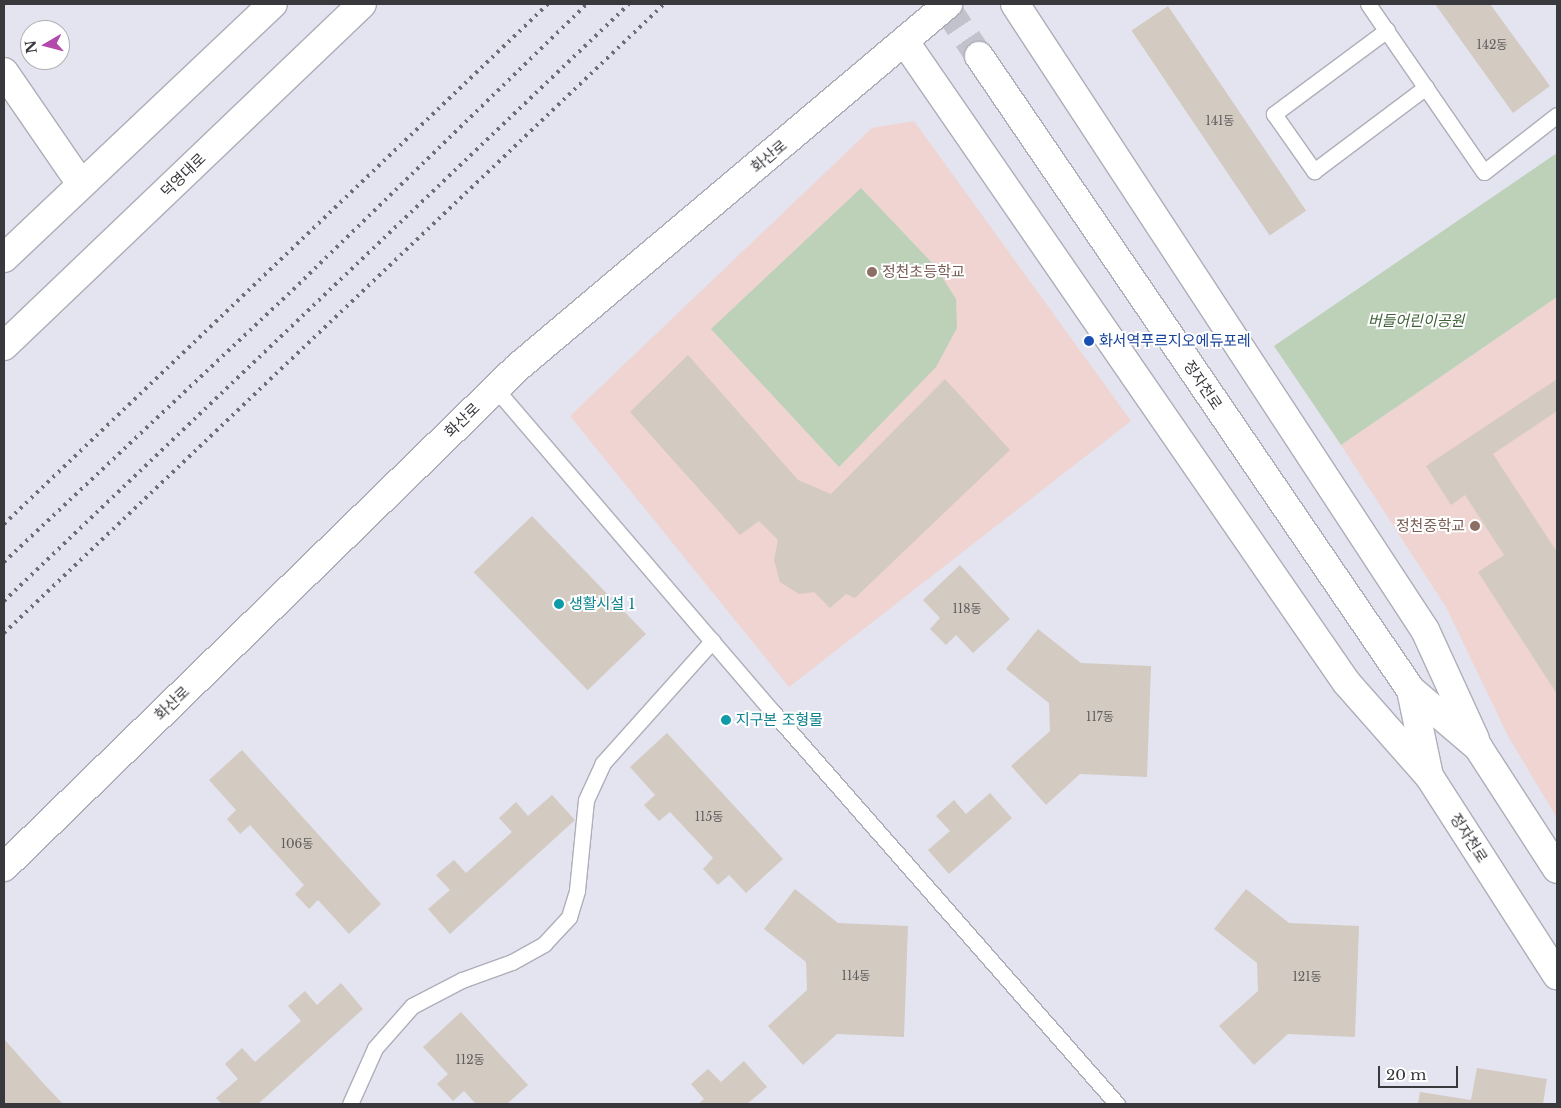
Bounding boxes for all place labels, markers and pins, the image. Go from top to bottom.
place label: 정천초등학교 [882,263,965,281]
marker: 정천초등학교 [866,266,878,278]
place label: 화서역푸르지오에듀포레 [1099,332,1251,350]
marker: 화서역푸르지오에듀포레 [1083,335,1095,347]
place label: 정천중학교 [1396,517,1465,535]
marker: 정천중학교 [1469,520,1481,532]
place label: 생활시설 1 [569,595,635,613]
marker: 생활시설 1 [553,598,565,610]
place label: 지구본 조형물 [736,711,823,729]
marker: 지구본 조형물 [720,714,732,726]

